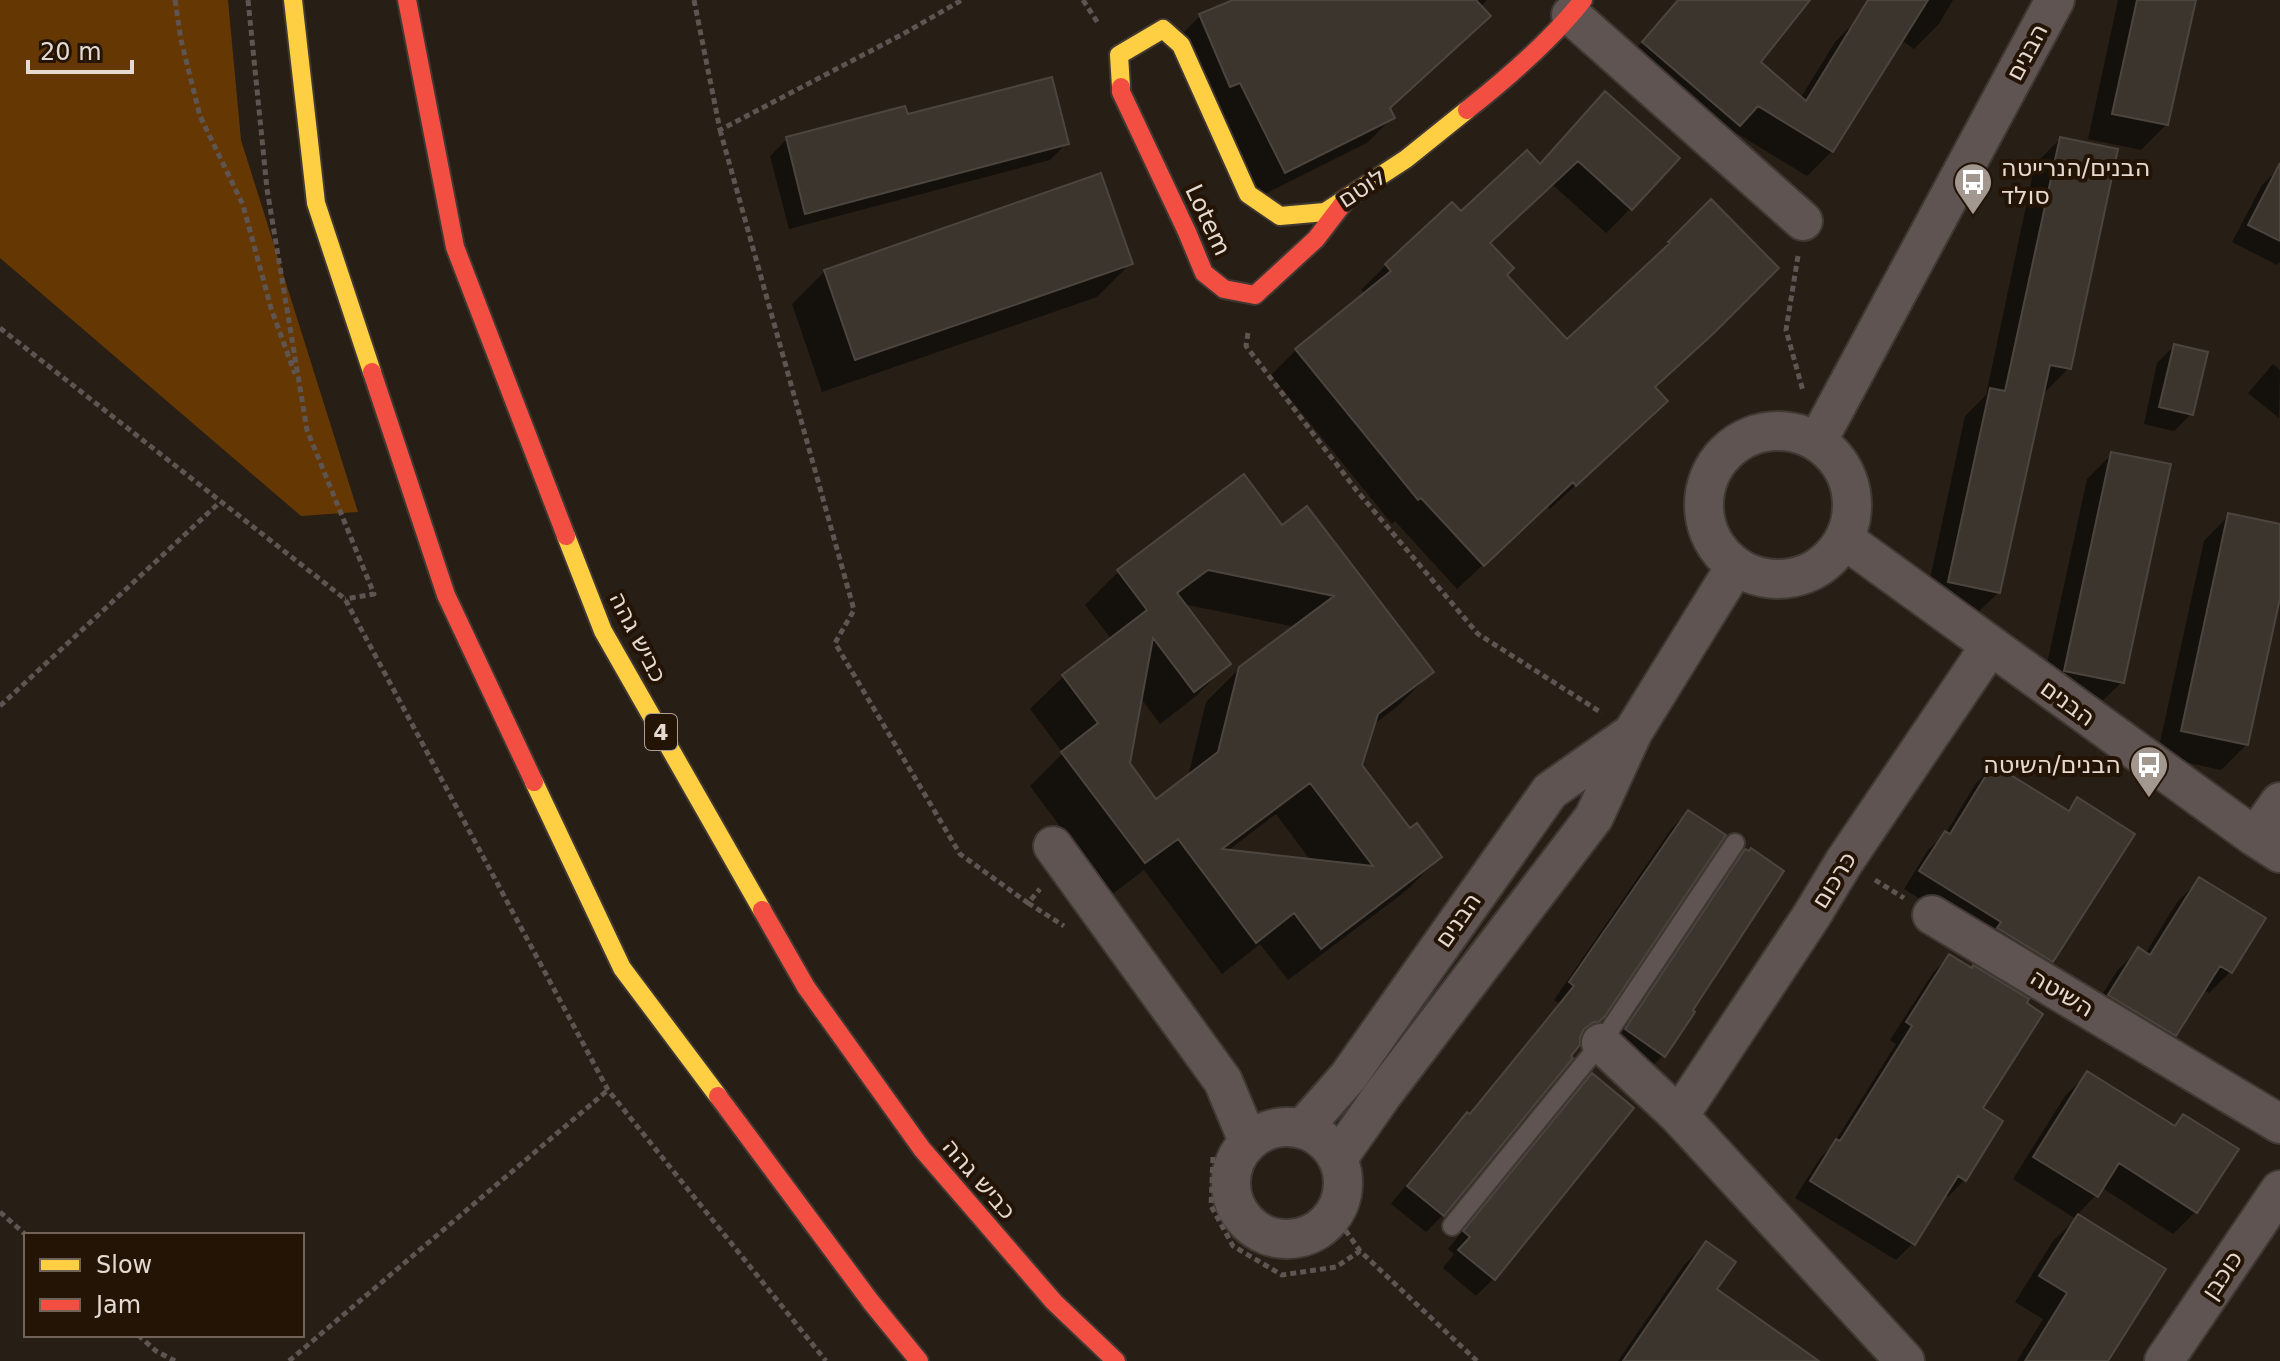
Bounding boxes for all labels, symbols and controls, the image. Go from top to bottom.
street label: הבנים [2000,19,2054,85]
scale bar [28,24,132,74]
text: 20 m [40,38,102,66]
place label: הבנים/הנרייטה סולד [2001,154,2150,210]
bus stop icon: הבנים/הנרייטה סולד [1952,161,1994,216]
street label: לוטם [1333,162,1391,214]
street label: Lotem [1179,180,1237,260]
street label: כביש גהה [603,587,673,687]
street label: הבנים [2035,674,2101,732]
road number: 4 [645,714,677,750]
bus stop icon: הבנים/השיטה [2128,744,2170,799]
place label: הבנים/השיטה [1983,751,2121,779]
street label: כרכום [1806,847,1862,913]
street label: הבנים [1429,887,1487,953]
street label: השיטה [2025,963,2099,1023]
street label: כביש גהה [936,1133,1022,1225]
legend [24,1233,304,1337]
street label: כוכבן [2196,1245,2248,1305]
text: Slow [96,1251,152,1279]
text: Jam [94,1291,141,1319]

